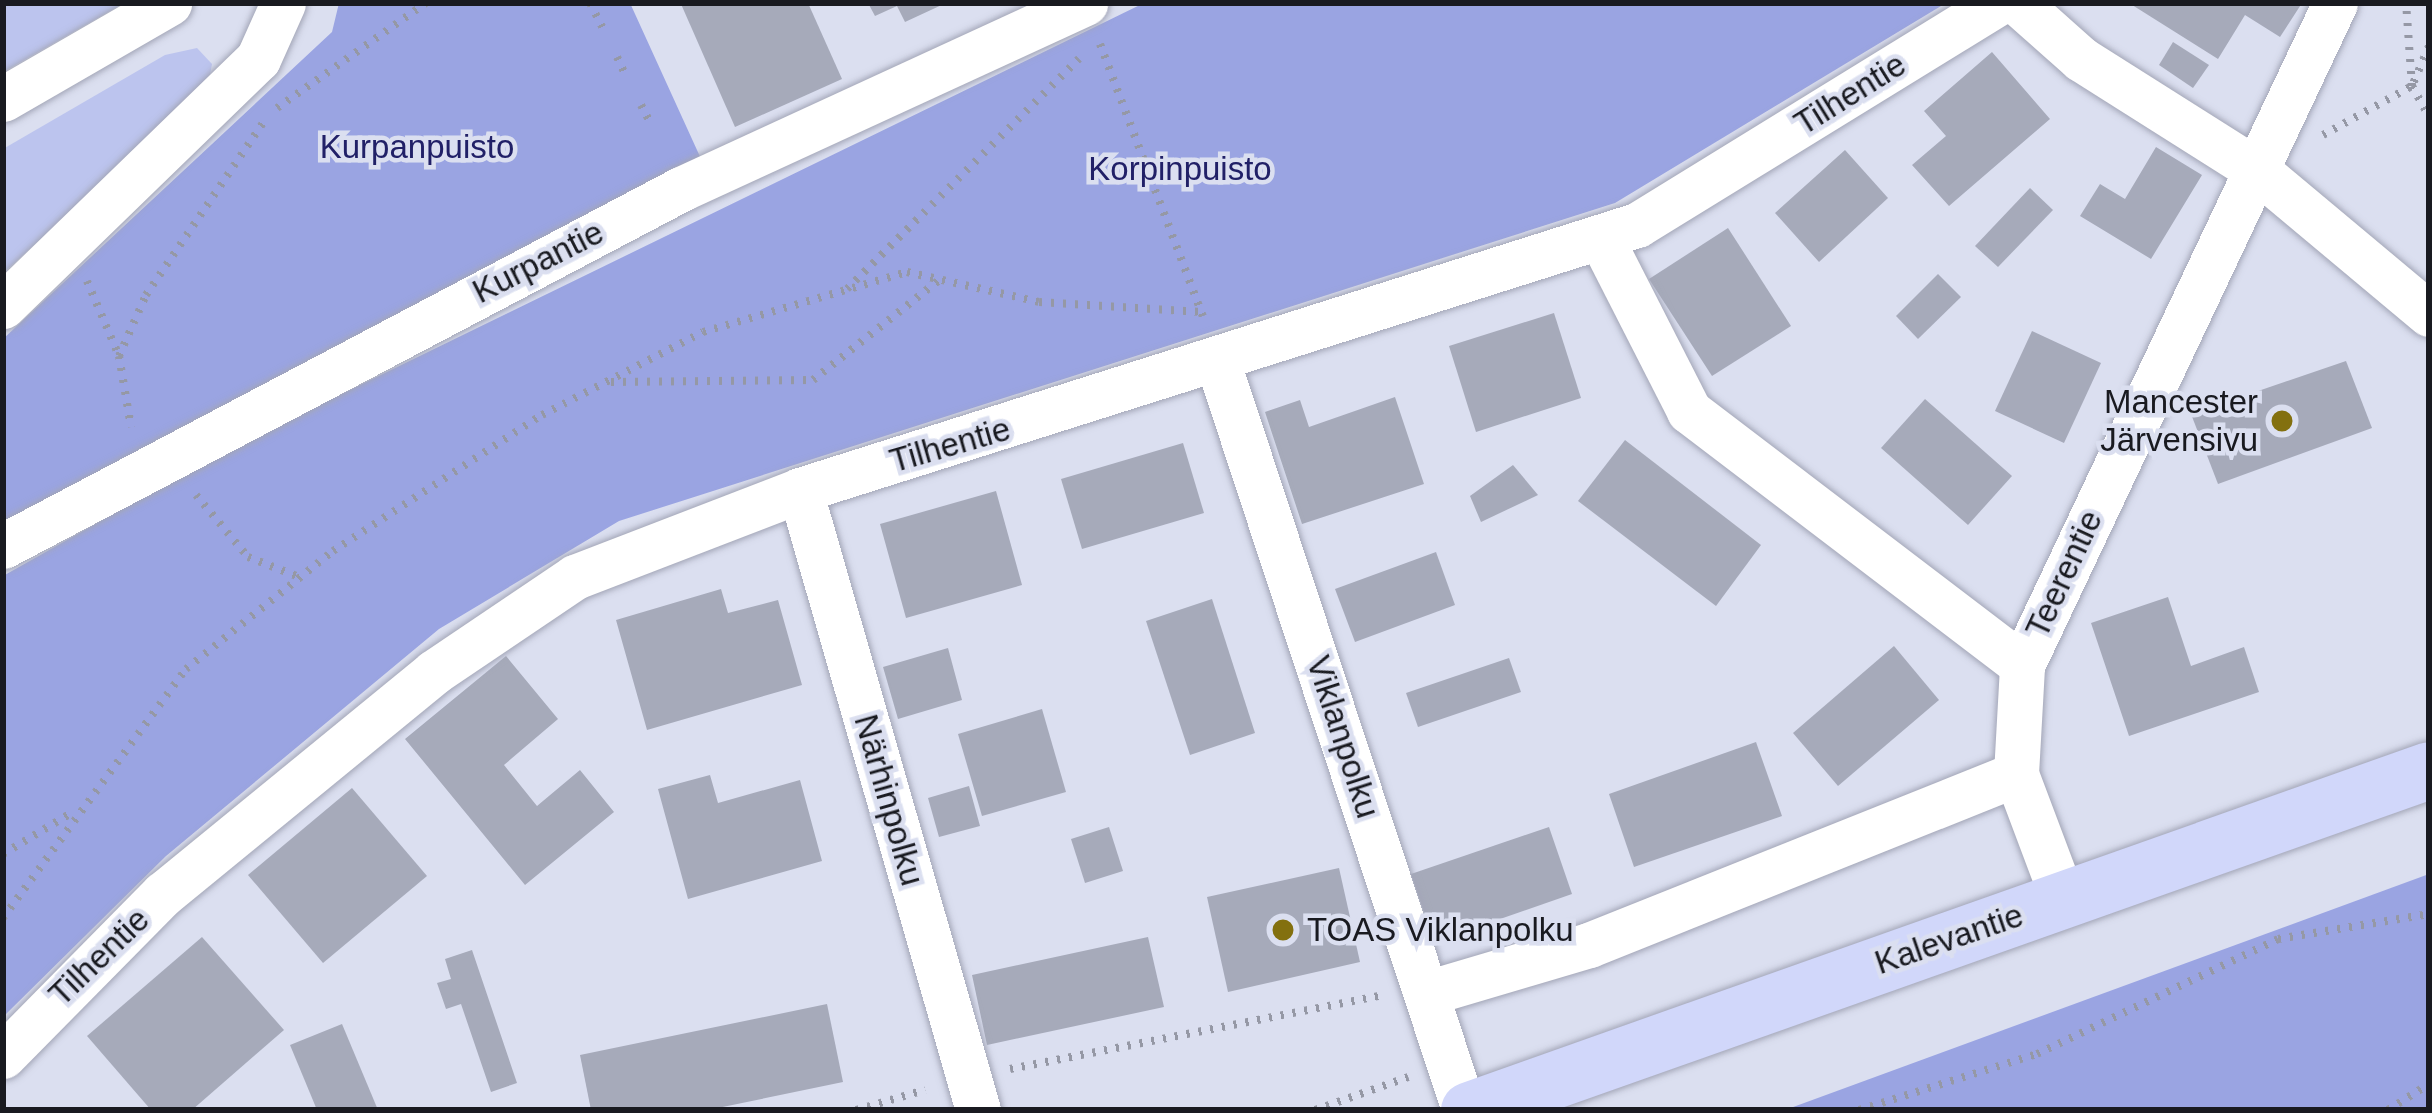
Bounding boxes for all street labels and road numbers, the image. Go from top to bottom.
street label: Tilhentie [1787,44,1913,144]
street label: Kurpantie [466,212,610,312]
street label: Tilhentie [885,409,1015,481]
street label: Teerentie [2017,504,2111,644]
street label: Viklanpolku [1298,651,1388,823]
street label: Närhinpolku [846,710,932,890]
street label: Kalevantie [1870,895,2028,983]
street label: Tilhentie [41,900,157,1014]

